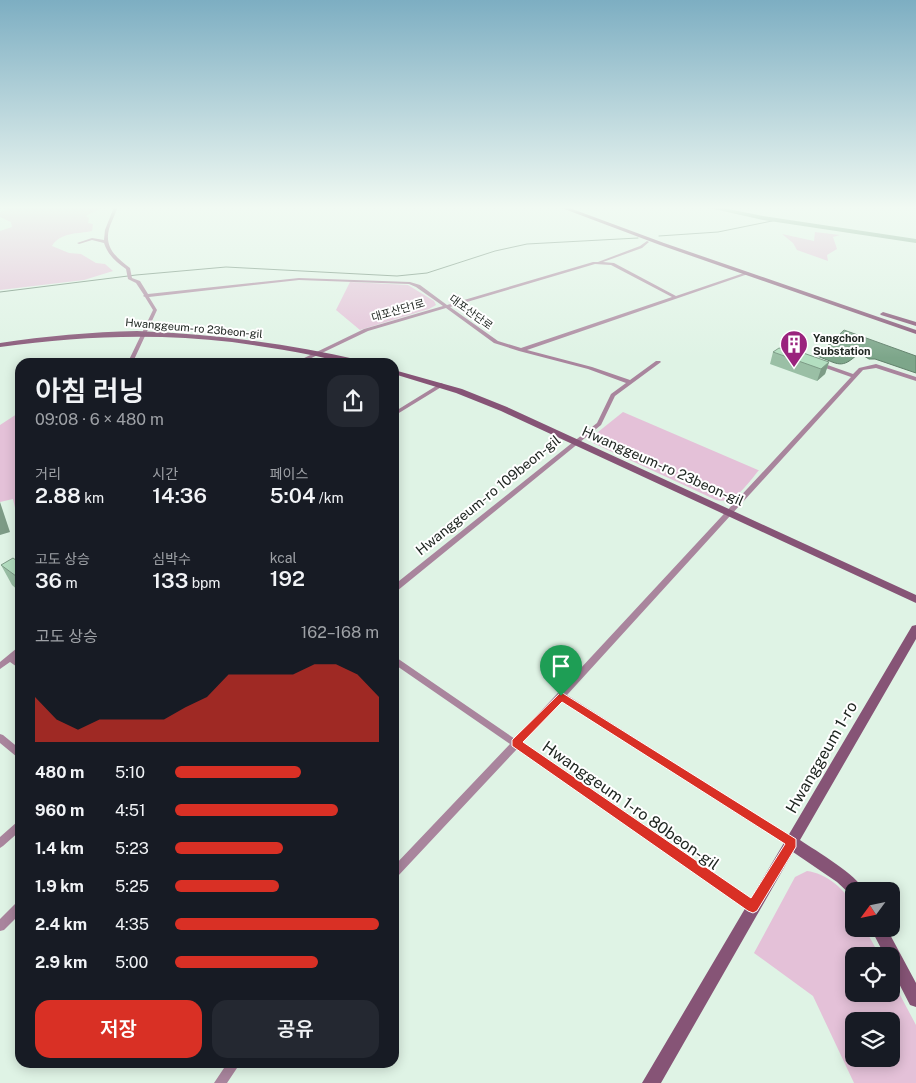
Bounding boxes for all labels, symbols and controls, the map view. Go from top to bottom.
street label: 대포산단로 [447,292,495,332]
street label: 대포산단1로 [370,297,426,323]
street label: Hwanggeum-ro 23beon-gil [125,316,263,340]
building icon: Yangchon Substation [779,329,809,368]
place label: Yangchon Substation [813,332,871,357]
text: 아침 러닝 [35,374,145,407]
button: share [327,375,379,427]
text: 09:08 · 6 × 480 m [35,410,164,429]
street label: Hwanggeum-ro 23beon-gil [580,423,746,509]
street label: Hwanggeum-ro 109beon-gil [412,432,564,558]
text: 거리 [35,466,61,482]
text: 시간 [152,466,178,482]
text: 페이스 [270,466,308,482]
text: 2.88 [35,483,81,508]
text: 14:36 [152,483,207,508]
text: 5:04 [270,483,315,508]
text: km [81,490,104,506]
text: /km [315,490,344,506]
text: kcal [270,550,297,566]
text: 고도 상승 [35,551,90,567]
text: 심박수 [152,551,191,567]
text: 192 [270,566,305,591]
text: 36 [35,568,62,593]
text: 133 [152,568,188,593]
text: m [62,575,78,591]
text: bpm [188,575,220,591]
text: 162–168 m [301,623,379,642]
text: 고도 상승 [35,627,98,646]
pin [540,645,582,696]
icon: arrive [547,652,575,680]
street label: Hwanggeum 1-ro [782,698,861,817]
street label: Hwanggeum 1-ro 80beon-gil [539,737,723,874]
text: 480 m [35,763,84,782]
text: 5:10 [115,763,145,782]
text: 960 m [35,801,84,820]
text: 4:51 [115,801,145,820]
text: 1.4 km [35,839,84,858]
text: 5:23 [115,839,149,858]
text: 1.9 km [35,877,84,896]
text: 5:25 [115,877,149,896]
north arrow [845,882,900,938]
map controls [845,882,900,1067]
text: 2.4 km [35,915,87,934]
text: 4:35 [115,915,149,934]
button: locate [845,947,900,1002]
text: 2.9 km [35,953,87,972]
text: 5:00 [115,953,148,972]
button: 저장 [35,1000,202,1058]
button: 공유 [212,1000,379,1058]
button: layers [845,1012,900,1067]

